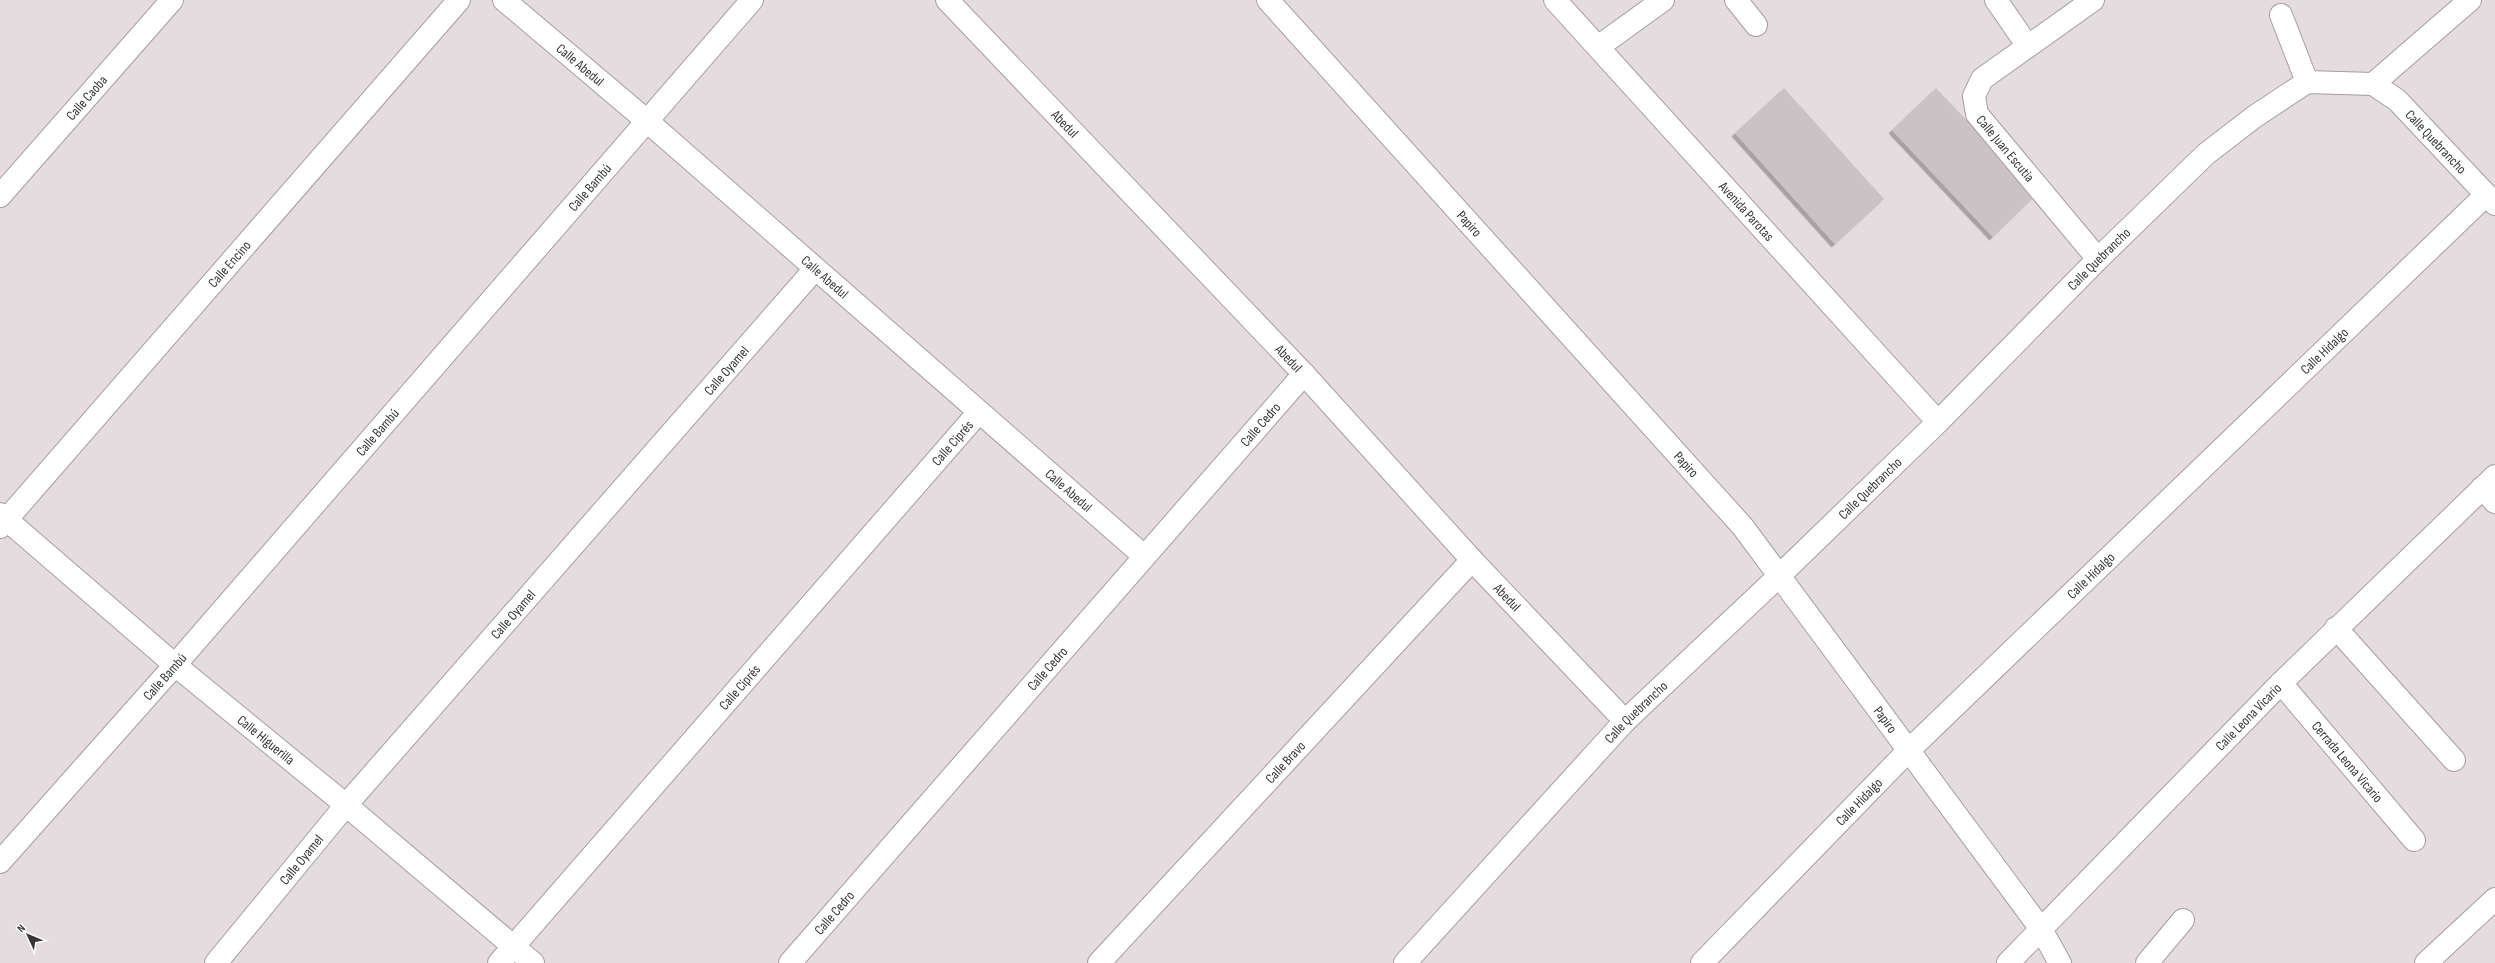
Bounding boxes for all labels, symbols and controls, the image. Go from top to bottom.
street label: Calle Abedul [553,40,607,90]
street label: Calle Caoba [63,72,111,124]
street label: Abedul [1047,106,1082,141]
street label: Calle Quebrancho [2401,106,2470,178]
street label: Calle Juan Escutia [1972,112,2038,186]
street label: Calle Bambú [565,160,615,215]
street label: Avenida Parotas [1714,177,1777,245]
street label: Papiro [1453,207,1485,241]
street label: Calle Quebrancho [2064,224,2134,294]
street label: Calle Encino [205,237,255,291]
street label: Calle Abedul [798,252,852,302]
street label: Calle Hidalgo [2297,324,2352,378]
street label: Abedul [1271,340,1306,376]
street label: Calle Oyamel [701,343,753,399]
street label: Calle Cedro [1237,399,1284,450]
street label: Calle Bambú [352,405,403,460]
street label: Calle Ciprés [928,417,977,469]
street label: Papiro [1670,448,1702,481]
street label: Calle Quebrancho [1835,454,1906,523]
street label: Calle Abedul [1042,465,1096,516]
street label: Calle Hidalgo [2063,549,2119,603]
street label: Abedul [1489,579,1524,615]
street label: Calle Oyamel [487,587,539,643]
street label: Calle Cedro [1024,643,1071,694]
street label: Calle Bambú [140,650,191,704]
street label: Calle Ciprés [715,661,764,714]
street label: Calle Quebrancho [1601,677,1671,747]
street label: Calle Leona Vicario [2212,680,2285,754]
street label: Papiro [1870,703,1901,737]
street label: Calle Higuerilla [234,712,298,769]
street label: Cerrada Leona Vicario [2308,718,2387,806]
street label: Calle Bravo [1262,737,1309,787]
street label: Calle Hidalgo [1832,774,1886,829]
street label: Calle Oyamel [276,831,327,888]
street label: Calle Cedro [811,887,858,938]
north arrow [8,915,48,955]
text: N [14,922,28,935]

